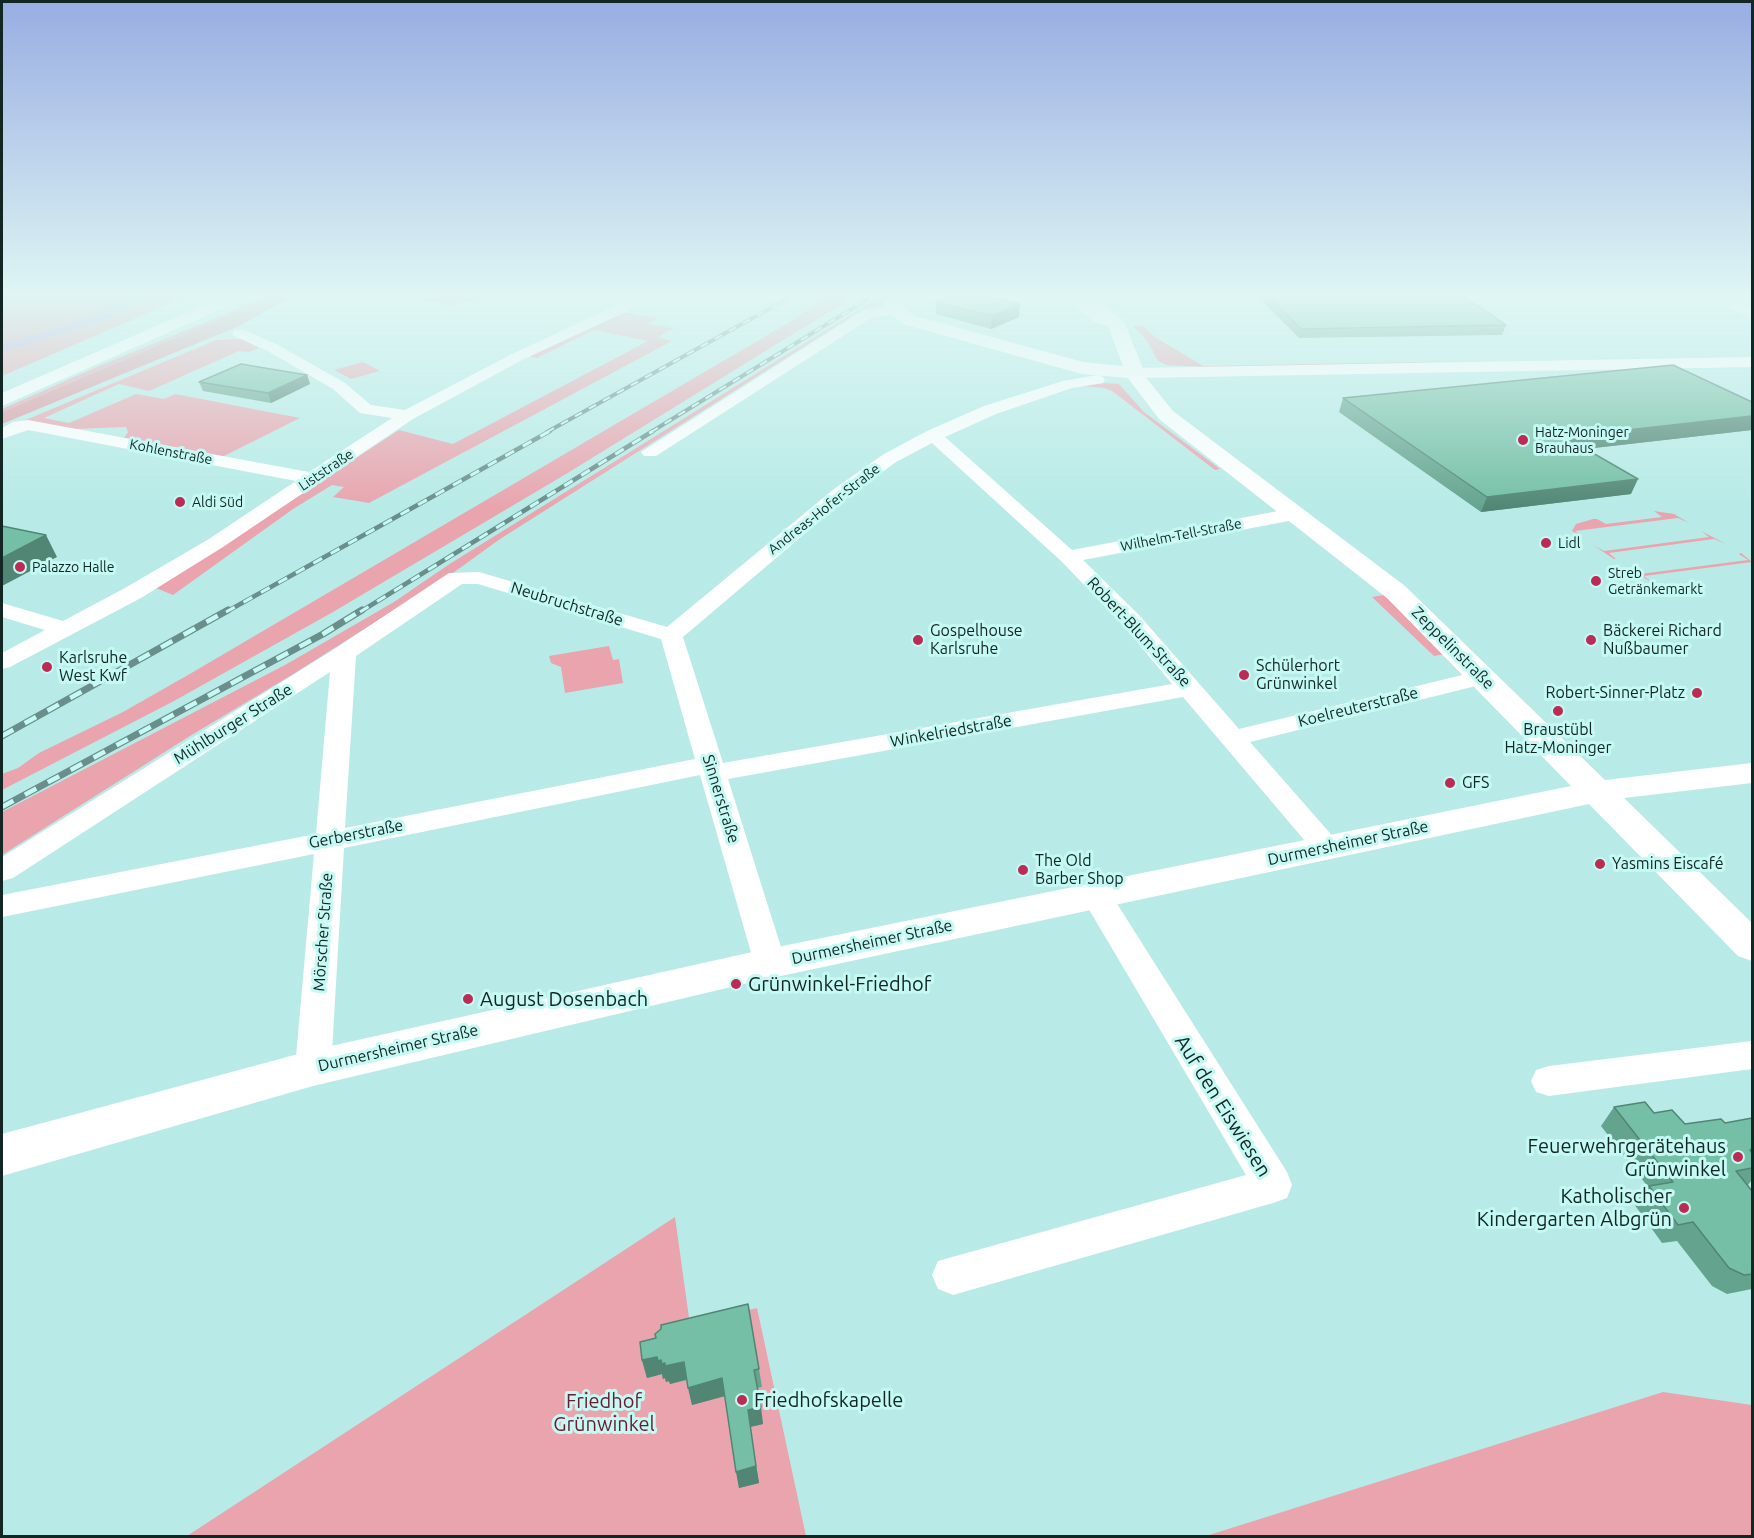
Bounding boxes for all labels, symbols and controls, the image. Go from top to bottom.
place label: Hatz-Moninger Brauhaus [1535,424,1629,456]
marker: Hatz-Moninger Brauhaus [1516,433,1530,447]
street label: Kohlenstraße [128,436,214,468]
street label: Liststraße [295,446,357,494]
street label: Andreas-Hofer-Straße [765,460,883,558]
place label: Aldi Süd [192,494,243,510]
marker: Aldi Süd [173,495,187,509]
street label: Wilhelm-Tell-Straße [1119,515,1243,555]
place label: Lidl [1558,535,1580,551]
marker: Lidl [1539,536,1553,550]
place label: Palazzo Halle [32,559,114,575]
marker: Palazzo Halle [13,560,27,574]
place label: Streb Getränkemarkt [1608,565,1703,598]
street label: Robert-Blum-Straße [1083,573,1195,691]
marker: Streb Getränkemarkt [1589,574,1603,588]
street label: Neubruchstraße [508,578,626,630]
street label: Zeppelinstraße [1408,603,1498,693]
place label: Gospelhouse Karlsruhe [930,621,1023,659]
place label: Bäckerei Richard Nußbaumer [1603,621,1722,659]
marker: Gospelhouse Karlsruhe [911,633,925,647]
marker: Bäckerei Richard Nußbaumer [1584,633,1598,647]
place label: Karlsruhe West Kwf [59,648,127,686]
place label: Schülerhort Grünwinkel [1256,656,1340,694]
marker: Karlsruhe West Kwf [40,660,54,674]
marker: Schülerhort Grünwinkel [1237,668,1251,682]
street label: Mühlburger Straße [170,680,296,768]
street label: Koelreuterstraße [1296,683,1420,731]
place label: Robert-Sinner-Platz [1546,683,1685,703]
marker: Robert-Sinner-Platz [1690,686,1704,700]
marker: Braustübl Hatz-Moninger [1551,704,1565,718]
street label: Winkelriedstraße [889,711,1013,751]
place label: Braustübl Hatz-Moninger [1504,720,1612,758]
street label: Sinnerstraße [698,752,744,846]
place label: GFS [1462,773,1489,793]
marker: GFS [1443,776,1457,790]
street label: Gerberstraße [307,815,405,853]
street label: Durmersheimer Straße [1266,817,1430,869]
place label: The Old Barber Shop [1035,851,1124,889]
place label: Yasmins Eiscafé [1612,854,1724,874]
marker: Yasmins Eiscafé [1593,857,1607,871]
marker: The Old Barber Shop [1016,863,1030,877]
street label: Mörscher Straße [309,872,337,992]
street label: Durmersheimer Straße [790,916,954,968]
place label: Grünwinkel-Friedhof [748,972,931,996]
marker: Grünwinkel-Friedhof [729,977,743,991]
place label: August Dosenbach [480,987,648,1011]
marker: August Dosenbach [461,992,475,1006]
street label: Durmersheimer Straße [316,1020,480,1076]
street label: Auf den Eiswiesen [1170,1031,1276,1181]
place label: Feuerwehrgerätehaus Grünwinkel [1527,1134,1726,1181]
marker: Feuerwehrgerätehaus Grünwinkel [1731,1150,1745,1164]
place label: Katholischer Kindergarten Albgrün [1477,1184,1672,1231]
marker: Katholischer Kindergarten Albgrün [1677,1201,1691,1215]
place label: Friedhofskapelle [754,1388,903,1412]
park label: Friedhof Grünwinkel [553,1389,655,1436]
marker: Friedhofskapelle [735,1393,749,1407]

